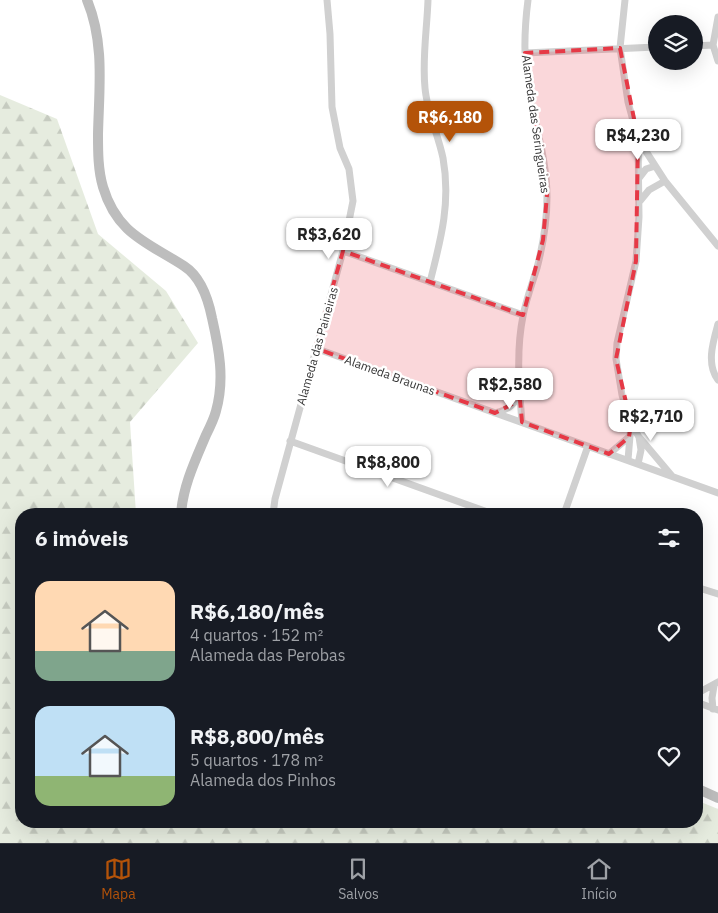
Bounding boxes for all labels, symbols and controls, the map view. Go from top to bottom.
map controls [648,15,703,70]
button: layers [648,15,703,70]
street label: Alameda das Seringueiras [519,54,553,194]
pin: R$6,180 [404,100,496,143]
text: R$6,180 [418,107,482,127]
pin: R$4,230 [592,119,684,161]
text: R$4,230 [606,125,670,145]
pin: R$3,620 [283,218,375,260]
text: R$3,620 [297,224,361,244]
street label: Alameda das Paineiras [293,285,341,407]
street label: Alameda Braunas [343,352,437,398]
pin: R$2,580 [464,368,556,410]
text: R$2,580 [478,374,542,394]
pin: R$2,710 [605,400,697,442]
text: R$2,710 [619,406,683,426]
pin: R$8,800 [342,446,434,488]
text: R$8,800 [356,452,420,472]
text: 6 imóveis [35,524,129,552]
icon: filters [655,524,683,552]
text: R$6,180/mês [190,597,324,625]
icon: home [75,601,135,661]
icon: heart [655,617,683,645]
text: 4 quartos · 152 m² [190,625,323,645]
text: Alameda das Perobas [190,645,345,665]
text: R$8,800/mês [190,722,324,750]
icon: home [75,726,135,786]
icon: heart [655,742,683,770]
text: 5 quartos · 178 m² [190,750,323,770]
text: Alameda dos Pinhos [190,770,336,790]
tab: Mapa [101,855,136,903]
tab: Salvos [338,855,379,903]
tab: Início [581,855,617,903]

